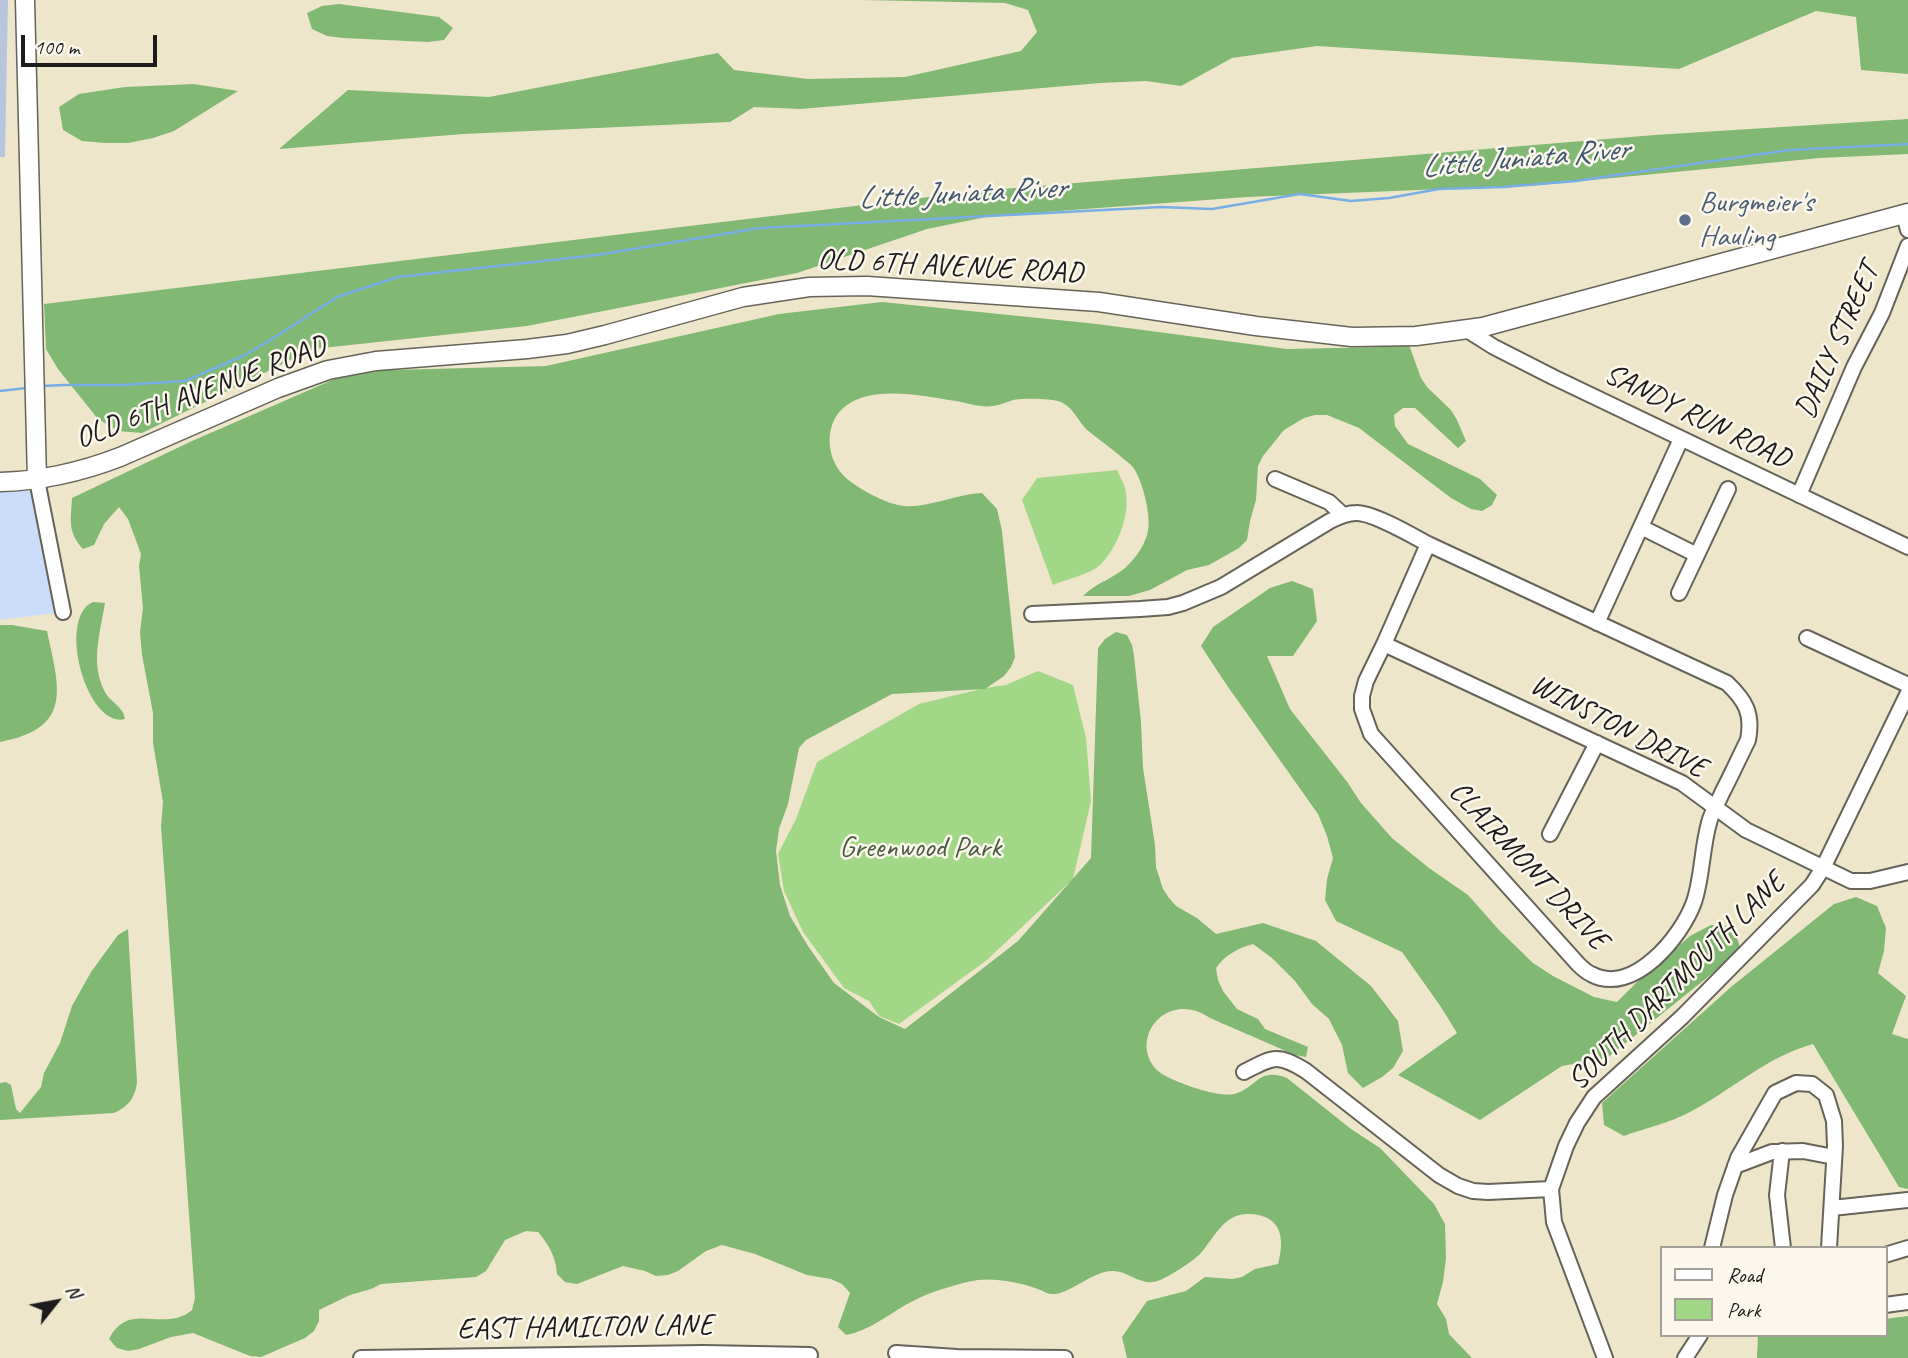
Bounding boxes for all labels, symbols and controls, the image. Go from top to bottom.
scale bar [24,21,161,65]
text: 100 m [34,34,79,60]
water label: Little Juniata River [1420,131,1630,187]
water label: Little Juniata River [857,169,1067,219]
place label: Burgmeier's Hauling [1699,185,1814,256]
marker: Burgmeier's Hauling [1677,212,1693,228]
street label: OLD 6TH AVENUE ROAD [816,242,1084,292]
street label: DAILY STREET [1788,258,1888,424]
street label: OLD 6TH AVENUE ROAD [71,329,331,457]
street label: SANDY RUN ROAD [1598,356,1796,478]
street label: WINSTON DRIVE [1524,667,1712,787]
street label: CLAIRMONT DRIVE [1441,774,1615,958]
park label: Greenwood Park [839,830,1001,866]
street label: SOUTH DARTMOUTH LANE [1561,866,1793,1098]
legend [1660,1246,1887,1337]
text: Road [1727,1262,1762,1288]
north arrow [21,1267,91,1337]
text: N [61,1280,87,1302]
text: Park [1727,1297,1760,1323]
street label: EAST HAMILTON LANE [457,1308,713,1348]

